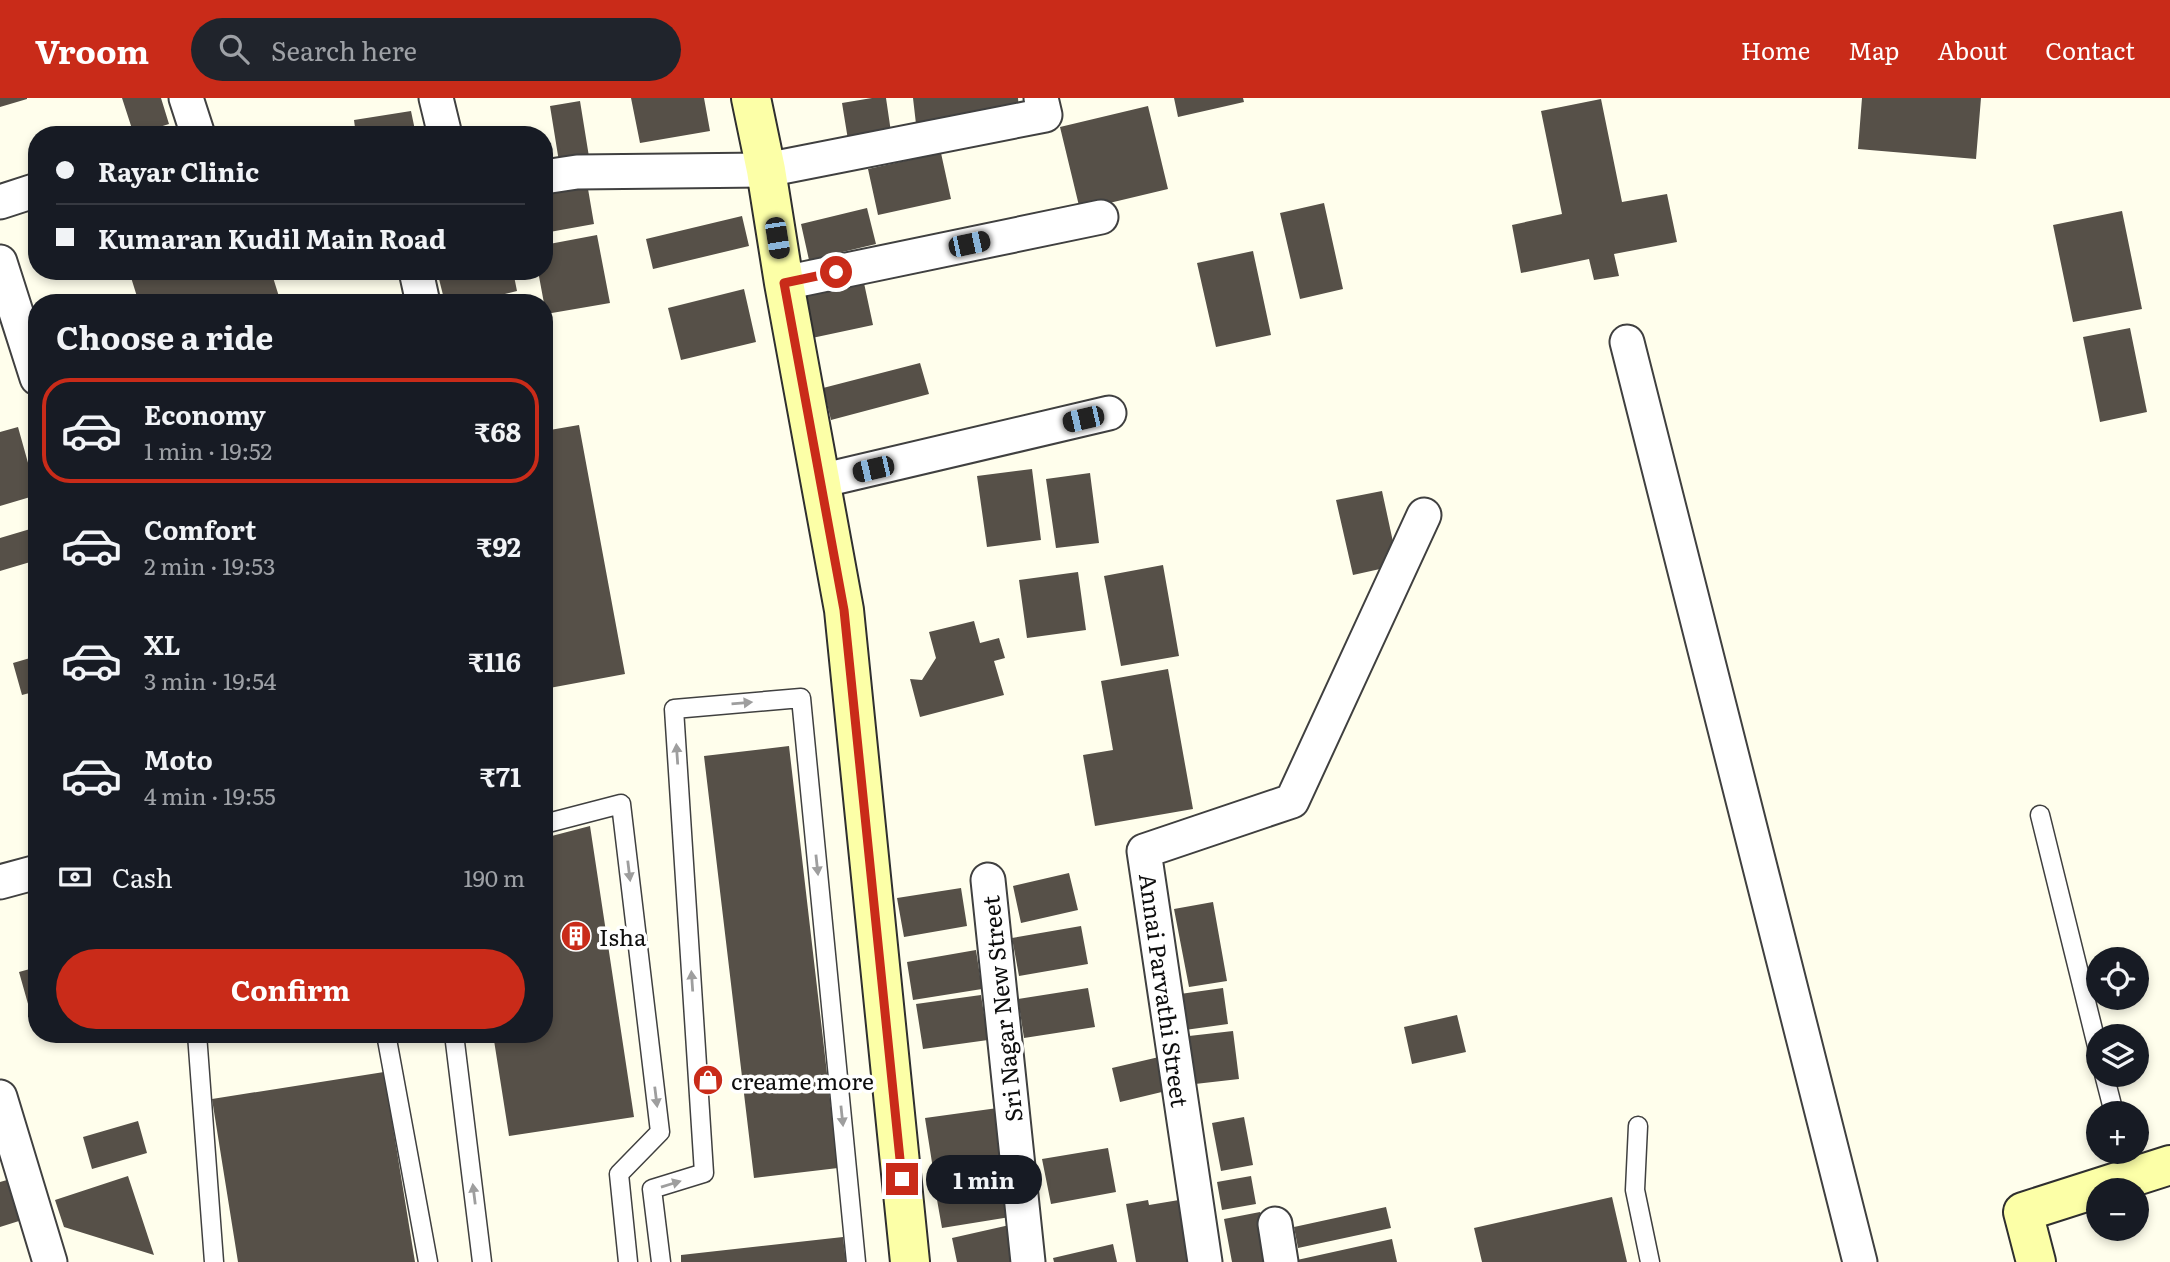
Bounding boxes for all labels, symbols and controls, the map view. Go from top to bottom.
search box [191,18,681,81]
text: Vroom [35,25,149,74]
icon: search [215,30,253,68]
text: Search here [271,30,417,69]
text: Home [1741,32,1810,67]
text: Map [1848,32,1899,67]
text: About [1937,32,2007,67]
text: Contact [2045,32,2135,67]
text: Rayar Clinic [98,151,259,190]
car [764,216,791,260]
text: Kumaran Kudil Main Road [98,218,446,257]
car [947,229,992,259]
route start [820,256,852,288]
text: Choose a ride [56,312,273,360]
text: Economy [144,394,266,433]
icon: car [60,399,123,462]
car [1061,404,1106,434]
text: ₹68 [475,411,521,450]
text: 1 min · 19:52 [144,433,272,467]
car [851,454,896,484]
text: Comfort [144,509,256,548]
icon: car [60,514,123,577]
text: ₹92 [476,526,521,565]
text: 2 min · 19:53 [144,548,276,582]
text: XL [144,624,181,663]
icon: car [60,629,123,692]
text: ₹116 [468,641,521,680]
text: 3 min · 19:54 [144,663,277,697]
one-way arrow [731,697,753,708]
text: Moto [144,739,213,778]
one-way arrow [671,743,682,765]
icon: car [60,744,123,807]
text: ₹71 [480,756,521,795]
text: 4 min · 19:55 [144,778,276,812]
one-way arrow [812,855,823,877]
text: Cash [112,857,173,896]
icon: cash [56,858,94,896]
text: 190 m [463,860,525,894]
one-way arrow [624,861,635,883]
street label: Annai Parvathi Street [1132,871,1198,1110]
street label: Sri Nagar New Street [972,893,1030,1124]
building icon: Isha [559,919,593,953]
place label: Isha [599,919,647,953]
map controls [2086,947,2149,1241]
button: locate [2086,947,2149,1010]
button: Confirm [56,949,525,1029]
one-way arrow [686,970,697,992]
button: layers [2086,1024,2149,1087]
shop icon: creame more [691,1063,725,1097]
place label: creame more [731,1063,874,1097]
one-way arrow [651,1086,662,1108]
button: + [2086,1101,2149,1164]
one-way arrow [836,1105,847,1127]
callout: 1 min [926,1154,1042,1204]
text: 1 min [953,1162,1015,1196]
route end [886,1163,918,1195]
one-way arrow [660,1178,681,1188]
button: − [2086,1178,2149,1241]
one-way arrow [468,1183,479,1205]

